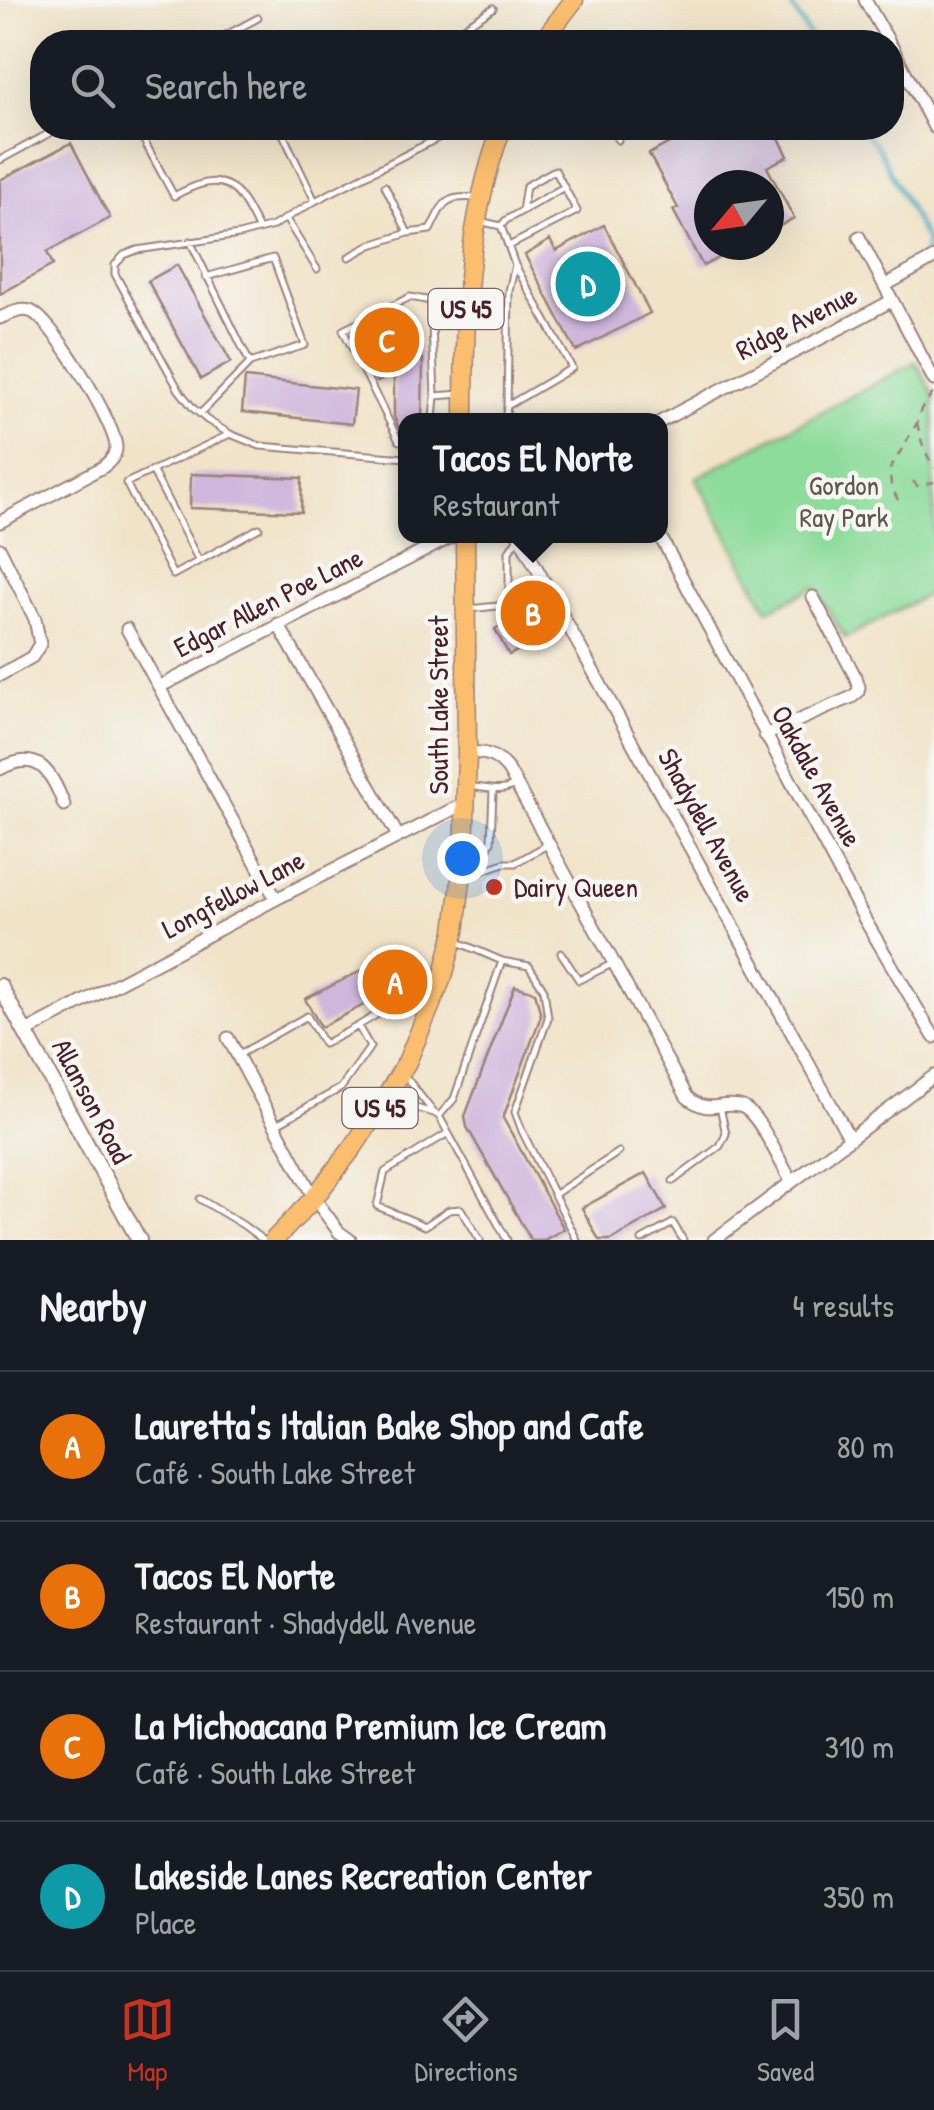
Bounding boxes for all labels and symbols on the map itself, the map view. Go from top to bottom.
north arrow [694,170,784,260]
pin: D [556,246,620,322]
street label: Ridge Avenue [729,275,863,369]
road number: US 45 [428,289,504,329]
pin: C [354,302,420,378]
park label: Gordon Ray Park [800,466,889,536]
street label: Edgar Allen Poe Lane [167,538,369,666]
pin: B [500,576,566,650]
street label: South Lake Street [419,615,457,794]
street label: Oakdale Avenue [763,699,871,853]
street label: Shadydell Avenue [649,741,765,909]
your location [437,833,488,884]
street label: Longfellow Lane [155,841,311,947]
place label: Dairy Queen [514,868,638,906]
marker: Dairy Queen [483,876,505,898]
pin: A [362,944,428,1020]
street label: Allanson Road [43,1032,141,1170]
road number: US 45 [342,1088,418,1128]

